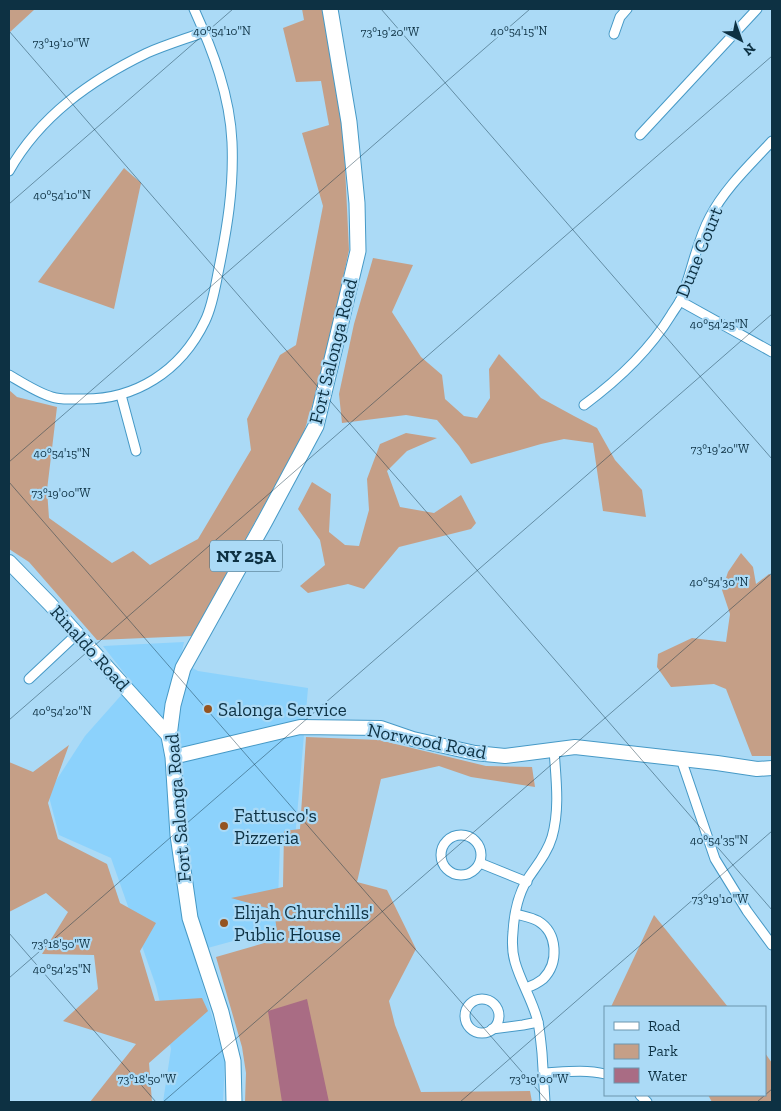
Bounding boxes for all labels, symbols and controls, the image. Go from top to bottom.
north arrow [716,15,766,65]
text: 40°54'10"N [193,24,251,38]
text: 40°54'15"N [491,24,548,38]
text: 73°19'20"W [361,25,420,39]
text: 73°19'10"W [33,36,90,50]
text: N [739,40,759,60]
text: 40°54'10"N [33,188,91,202]
street label: Dune Court [670,203,728,301]
street label: Fort Salonga Road [304,275,362,426]
text: 40°54'25"N [690,317,748,331]
text: 73°19'20"W [691,442,750,456]
text: 40°54'15"N [34,446,91,460]
text: 73°19'00"W [31,486,91,500]
road number: NY 25A [210,540,282,572]
text: 40°54'30"N [690,575,749,589]
street label: Rinaldo Road [45,600,135,696]
place label: Salonga Service [218,698,347,721]
marker: Salonga Service [202,703,214,715]
text: 40°54'20"N [32,704,92,718]
street label: Norwood Road [366,718,489,764]
street label: Fort Salonga Road [160,732,196,883]
place label: Fattusco's Pizzeria [234,804,317,849]
marker: Fattusco's Pizzeria [218,820,230,832]
text: 40°54'35"N [690,833,748,847]
text: 73°19'10"W [692,892,749,906]
place label: Elijah Churchills' Public House [234,901,373,946]
marker: Elijah Churchills' Public House [218,917,230,929]
text: 73°18'50"W [32,937,91,951]
text: 40°54'25"N [33,962,91,976]
legend [604,1006,766,1096]
text: Road [648,1017,681,1035]
text: Park [648,1042,678,1060]
text: Water [648,1067,688,1085]
text: 73°18'50"W [118,1072,177,1086]
text: 73°19'00"W [509,1072,569,1086]

